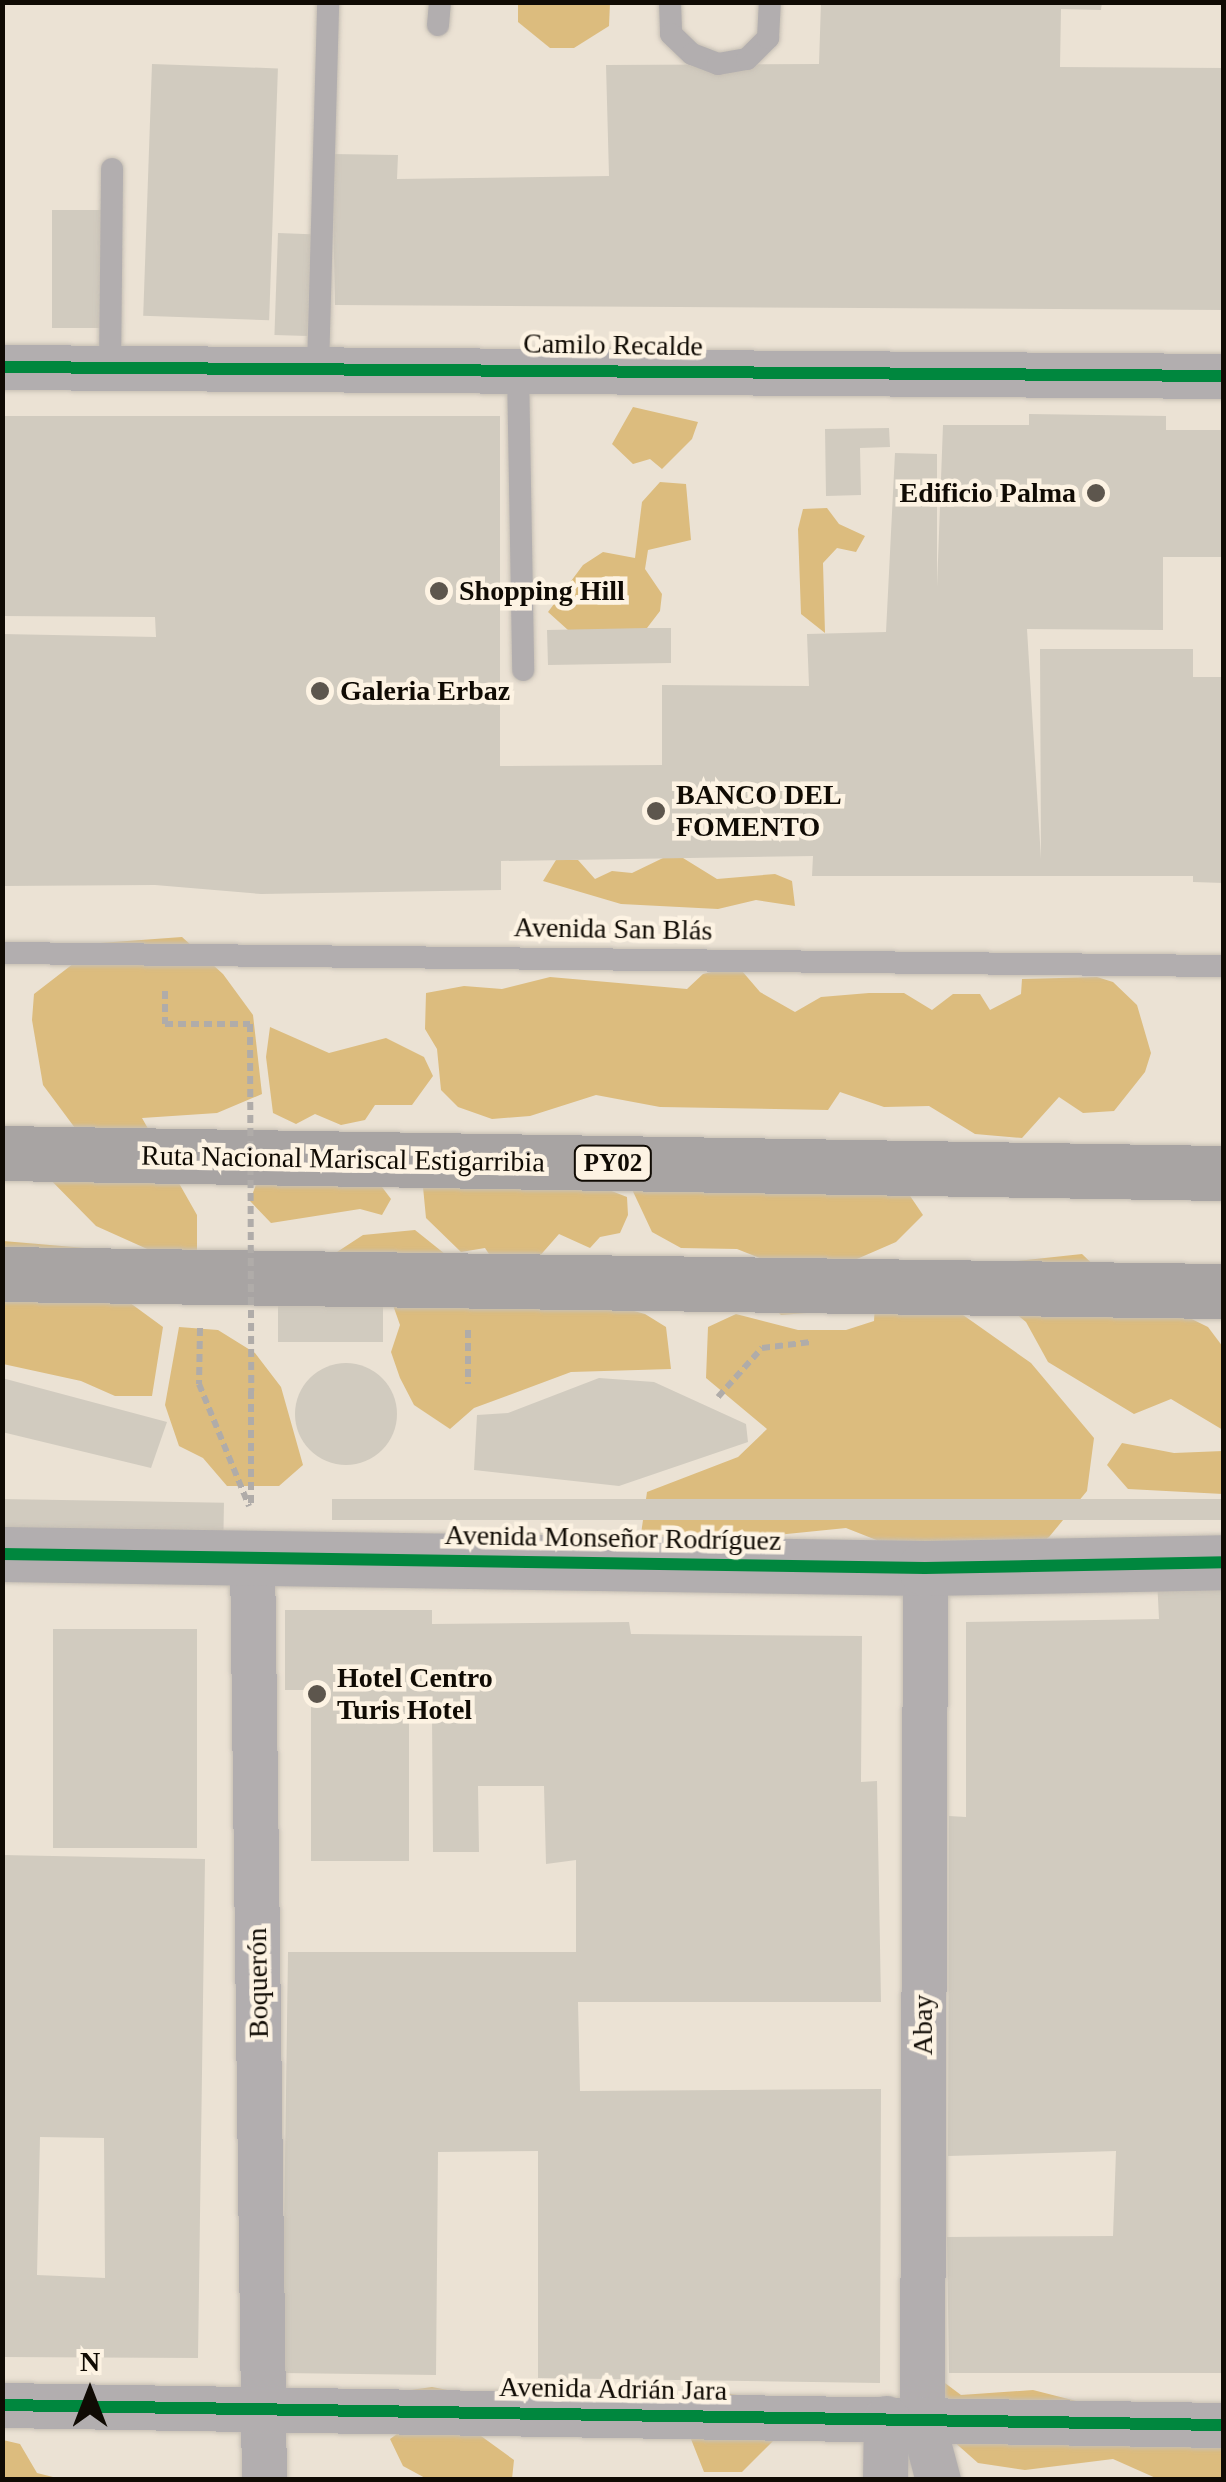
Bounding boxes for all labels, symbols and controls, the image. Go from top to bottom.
street label: Camilo Recalde [523,327,703,363]
place label: Edificio Palma [899,476,1076,510]
marker: Edificio Palma [1085,482,1107,504]
place label: Shopping Hill [459,574,625,608]
marker: Shopping Hill [428,580,450,602]
place label: Galeria Erbaz [340,674,510,708]
marker: Galeria Erbaz [309,680,331,702]
place label: BANCO DEL FOMENTO [676,778,842,844]
marker: BANCO DEL FOMENTO [645,800,667,822]
street label: Avenida San Blás [513,910,713,948]
street label: Ruta Nacional Mariscal Estigarribia [141,1139,545,1179]
road number: PY02 [573,1143,653,1183]
street label: Avenida Monseñor Rodríguez [444,1518,782,1558]
place label: Hotel Centro Turis Hotel [337,1661,493,1727]
marker: Hotel Centro Turis Hotel [306,1683,328,1705]
street label: Boquerón [240,1928,276,2038]
street label: Abay [906,1995,940,2055]
north arrow [40,2342,140,2442]
text: N [80,2346,100,2377]
street label: Avenida Adrián Jara [498,2370,728,2408]

